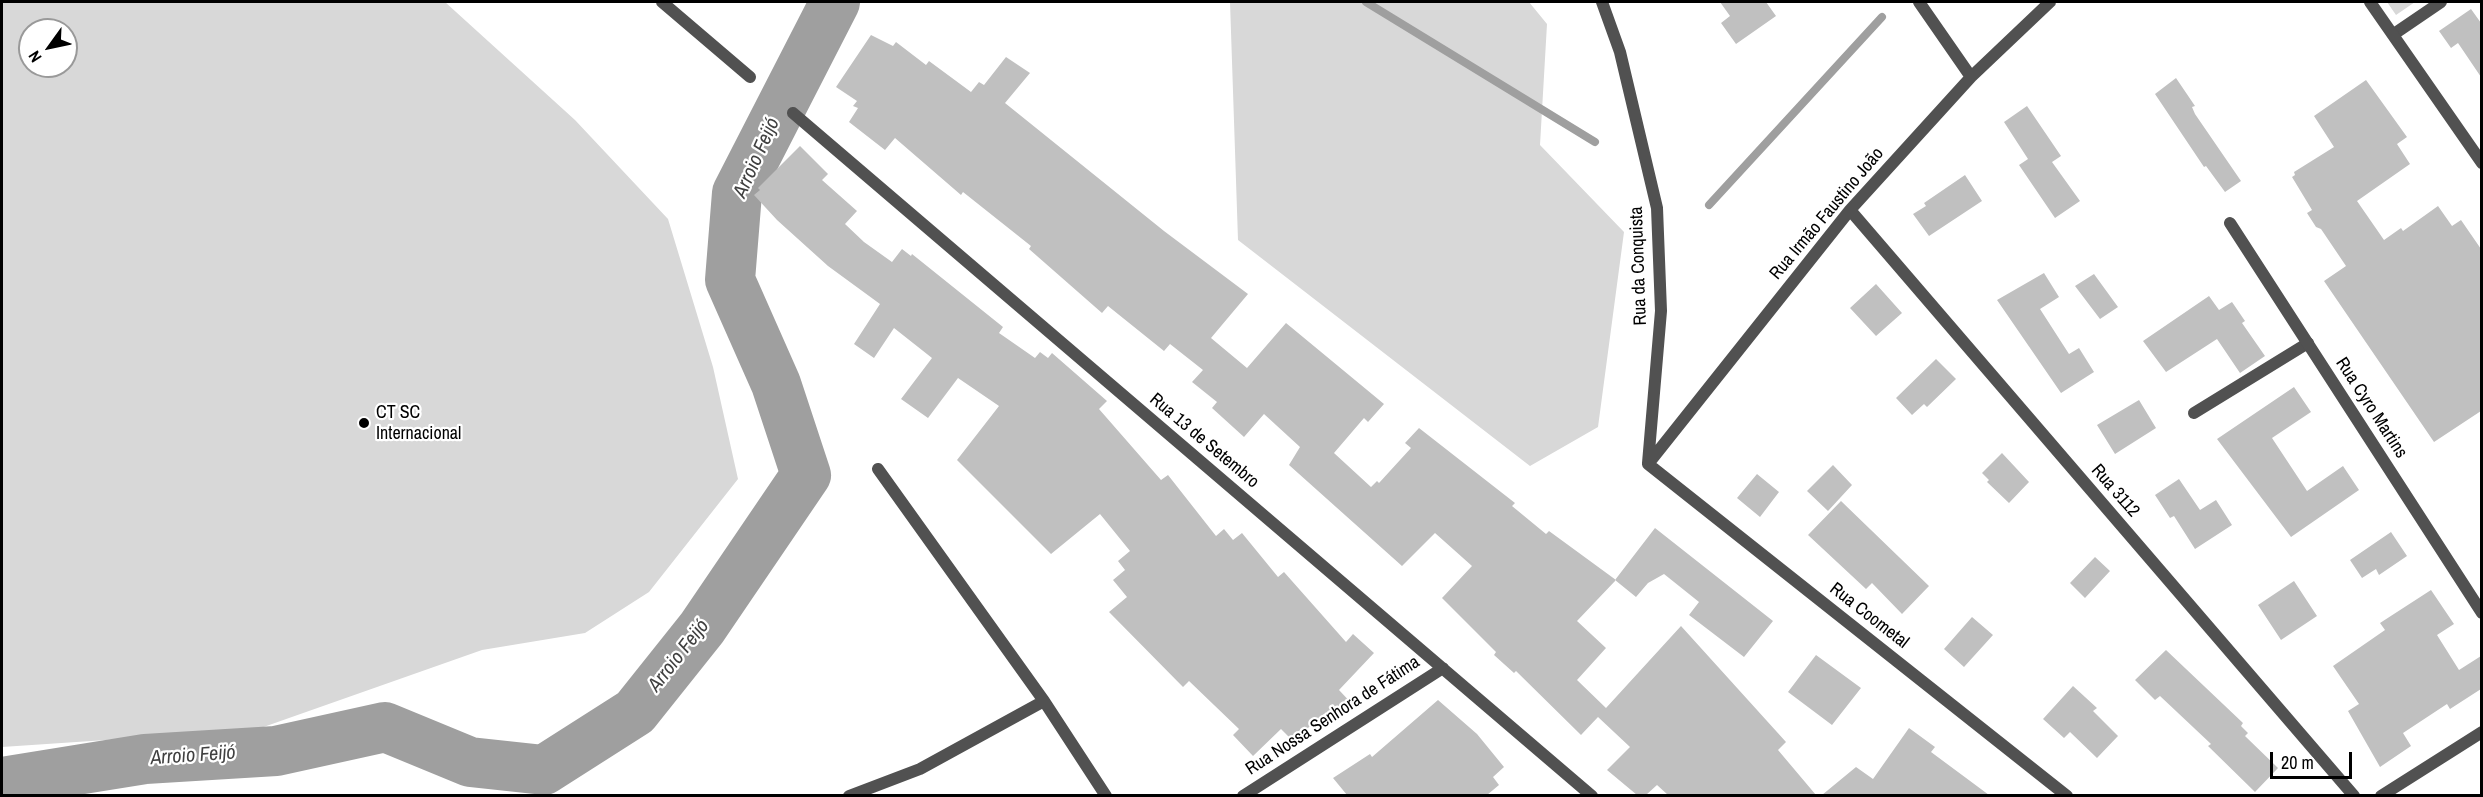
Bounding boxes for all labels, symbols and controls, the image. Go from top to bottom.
north arrow [18,18,78,78]
text: N [23,47,46,67]
water label: Arroio Feijó [729,114,785,202]
street label: Rua Irmão Faustino João [1765,144,1889,284]
street label: Rua da Conquista [1626,206,1652,326]
street label: Rua Cyro Martins [2330,354,2412,462]
street label: Rua 13 de Setembro [1145,389,1263,493]
place label: CT SC Internacional [376,402,461,444]
marker: CT SC Internacional [357,416,371,430]
street label: Rua 3112 [2086,460,2144,522]
street label: Rua Coometal [1825,578,1913,654]
water label: Arroio Feijó [643,615,715,697]
street label: Rua Nossa Senhora de Fátima [1242,652,1424,780]
scale bar [2273,740,2356,778]
water label: Arroio Feijó [150,741,236,771]
text: 20 m [2281,750,2314,775]

